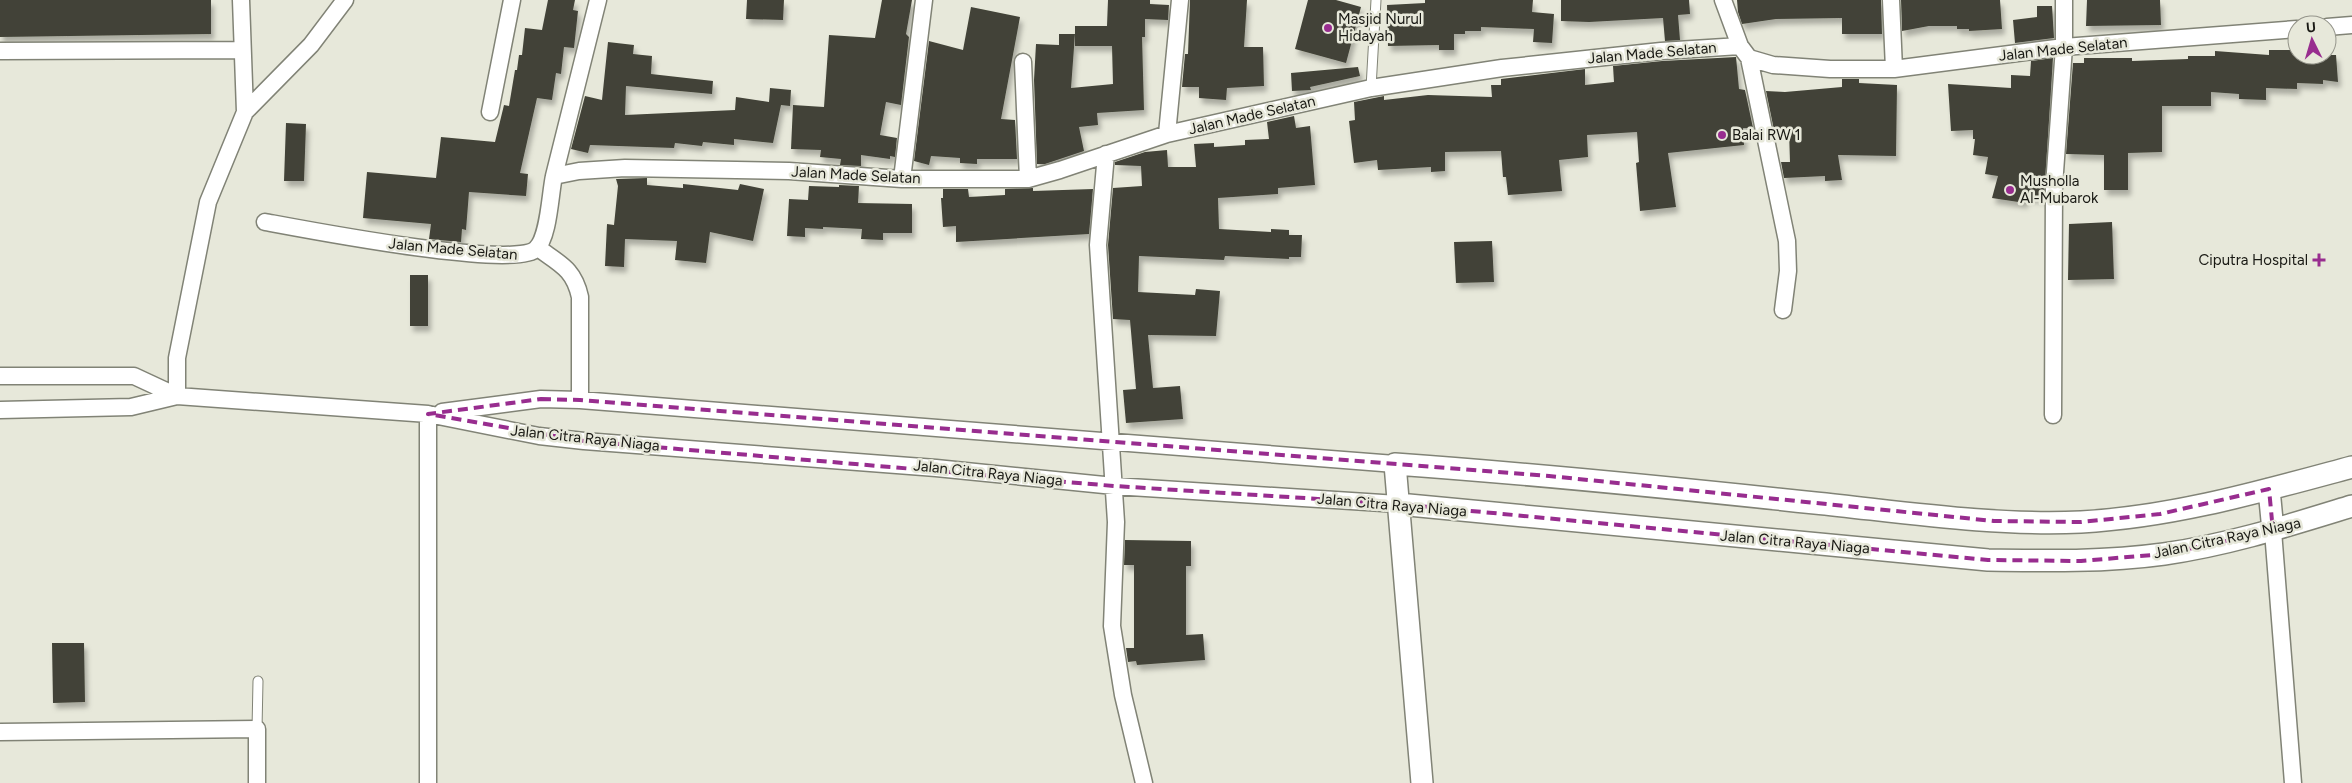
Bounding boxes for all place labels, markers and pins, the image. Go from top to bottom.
place label: Masjid Nurul Hidayah [1338,10,1422,45]
marker: Masjid Nurul Hidayah [1322,22,1334,34]
place label: Balai RW 1 [1732,126,1801,144]
marker: Balai RW 1 [1716,129,1728,141]
place label: Musholla Al-Mubarok [2020,172,2099,207]
marker: Musholla Al-Mubarok [2004,184,2016,196]
place label: Ciputra Hospital [2198,251,2308,269]
marker: Ciputra Hospital [2312,253,2326,267]

